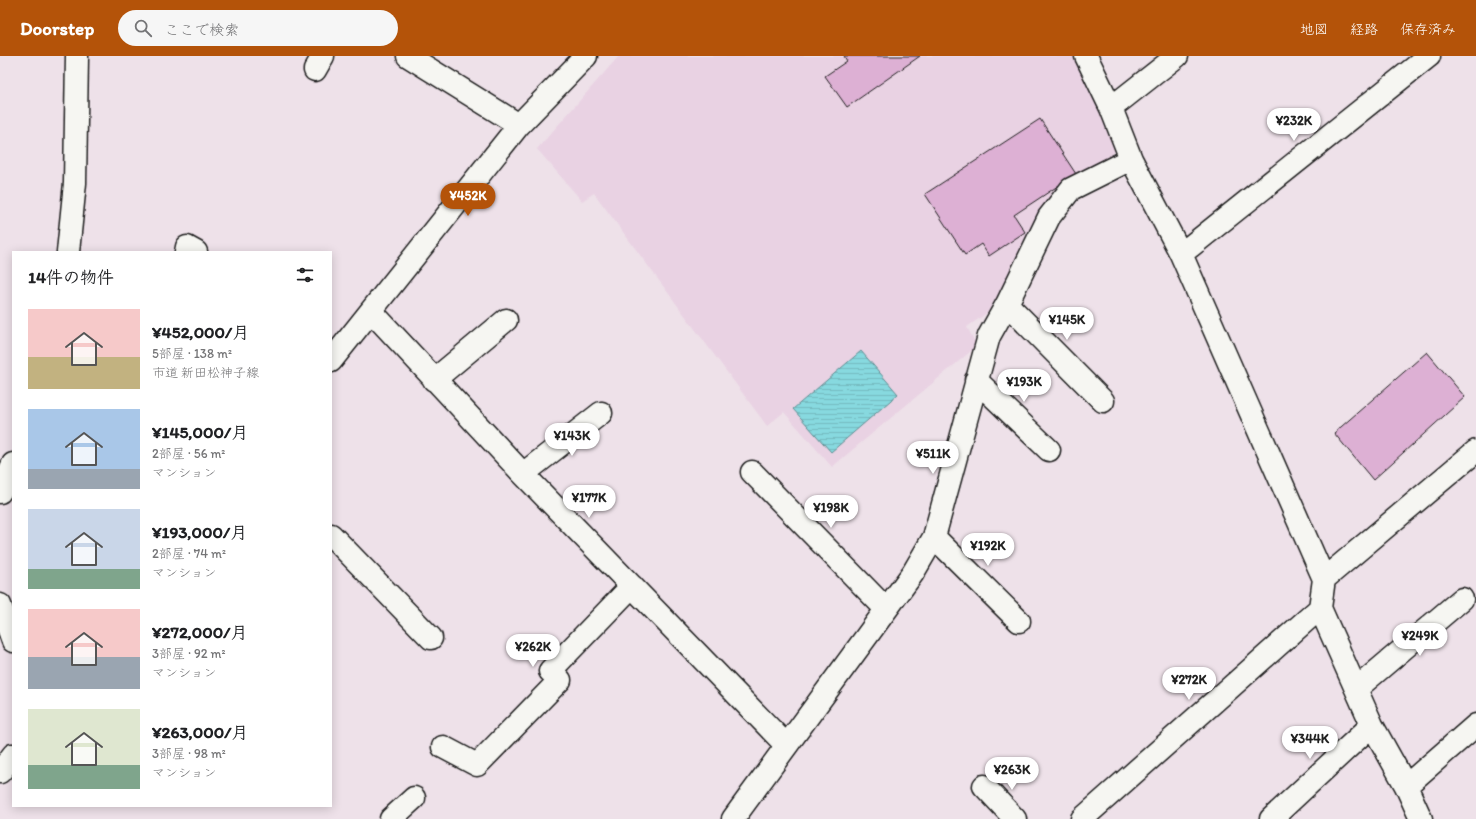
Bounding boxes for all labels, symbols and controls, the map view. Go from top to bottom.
search box [118,10,398,46]
text: Doorstep [20,17,94,40]
icon: search [132,17,154,39]
text: ここで検索 [164,21,239,39]
text: 地図 [1300,21,1328,38]
text: 経路 [1350,21,1378,38]
text: 保存済み [1400,21,1456,38]
pin: ¥232K [1266,108,1322,142]
text: ¥232K [1276,113,1312,128]
pin: ¥452K [440,183,496,217]
text: ¥452K [449,188,487,203]
icon: filters [294,264,316,286]
text: 14件の物件 [28,267,114,287]
pin: ¥145K [1039,307,1095,341]
text: ¥145K [1049,312,1085,327]
text: ¥452,000/月 [152,322,249,342]
icon: home [60,325,108,373]
text: 5部屋 · 138 m² [152,346,232,361]
text: 市道 新田松神子線 [152,365,259,380]
pin: ¥193K [996,369,1052,403]
text: ¥193K [1006,374,1042,389]
text: ¥145,000/月 [152,422,248,442]
pin: ¥143K [544,423,600,457]
icon: home [60,425,108,473]
text: ¥143K [554,428,590,443]
pin: ¥511K [905,441,961,475]
text: 2部屋 · 56 m² [152,446,225,461]
text: ¥511K [916,446,950,461]
text: マンション [152,465,216,480]
pin: ¥177K [561,485,617,519]
text: ¥177K [572,490,606,505]
pin: ¥198K [803,495,859,529]
text: ¥198K [813,500,849,515]
text: ¥193,000/月 [152,522,247,542]
icon: home [60,525,108,573]
pin: ¥192K [960,533,1016,567]
text: ¥192K [970,538,1006,553]
text: 2部屋 · 74 m² [152,546,226,561]
text: マンション [152,565,216,580]
text: ¥272,000/月 [152,622,247,642]
pin: ¥249K [1392,623,1448,657]
icon: home [60,625,108,673]
text: ¥249K [1401,628,1439,643]
pin: ¥262K [505,634,561,668]
text: ¥262K [515,639,551,654]
text: 3部屋 · 92 m² [152,646,226,661]
text: マンション [152,665,216,680]
pin: ¥272K [1161,667,1217,701]
text: ¥272K [1171,672,1207,687]
text: ¥263,000/月 [152,722,248,742]
icon: home [60,725,108,773]
pin: ¥344K [1282,726,1338,760]
text: ¥344K [1291,731,1329,746]
text: 3部屋 · 98 m² [152,746,226,761]
pin: ¥263K [984,757,1040,791]
text: ¥263K [994,762,1030,777]
text: マンション [152,765,216,780]

